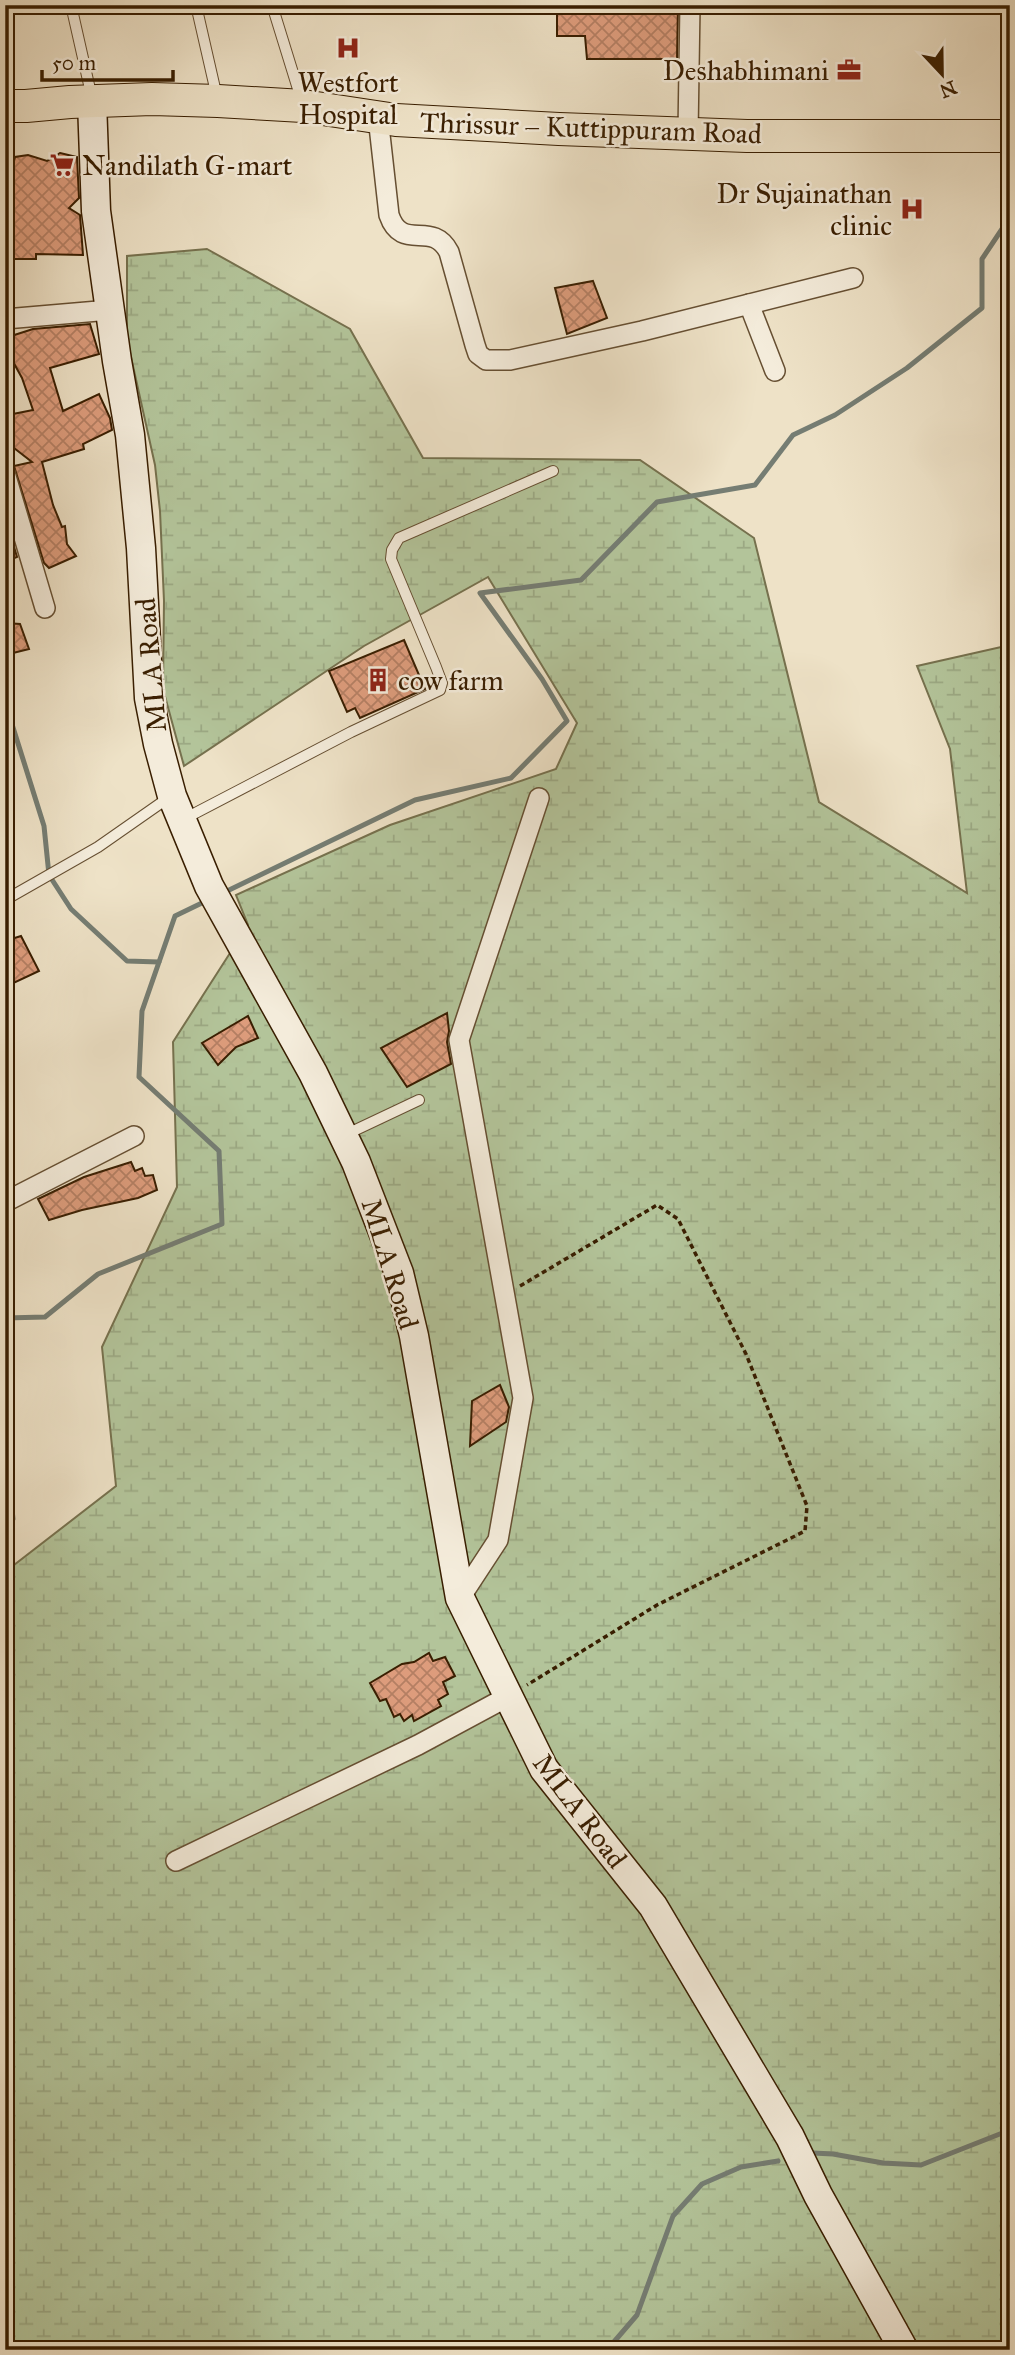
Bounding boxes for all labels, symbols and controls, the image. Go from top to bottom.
hospital icon: Westfort Hospital [334,34,362,62]
scale bar [42,38,173,82]
north arrow [906,38,976,108]
text: 50 m [52,50,97,76]
place label: Deshabhimani [663,53,829,88]
office icon: Deshabhimani [835,56,863,84]
place label: Westfort Hospital [297,65,399,132]
text: N [936,76,960,103]
street label: Thrissur – Kuttippuram Road [420,105,762,151]
place label: Nandilath G-mart [82,148,293,183]
supermarket icon: Nandilath G-mart [48,151,76,179]
place label: Dr Sujainathan clinic [717,176,892,243]
hospital icon: Dr Sujainathan clinic [898,195,926,223]
street label: MLA Road [128,596,174,734]
place label: cow farm [398,663,504,698]
building icon: cow farm [364,666,392,694]
street label: MLA Road [354,1194,426,1334]
street label: MLA Road [525,1747,635,1875]

